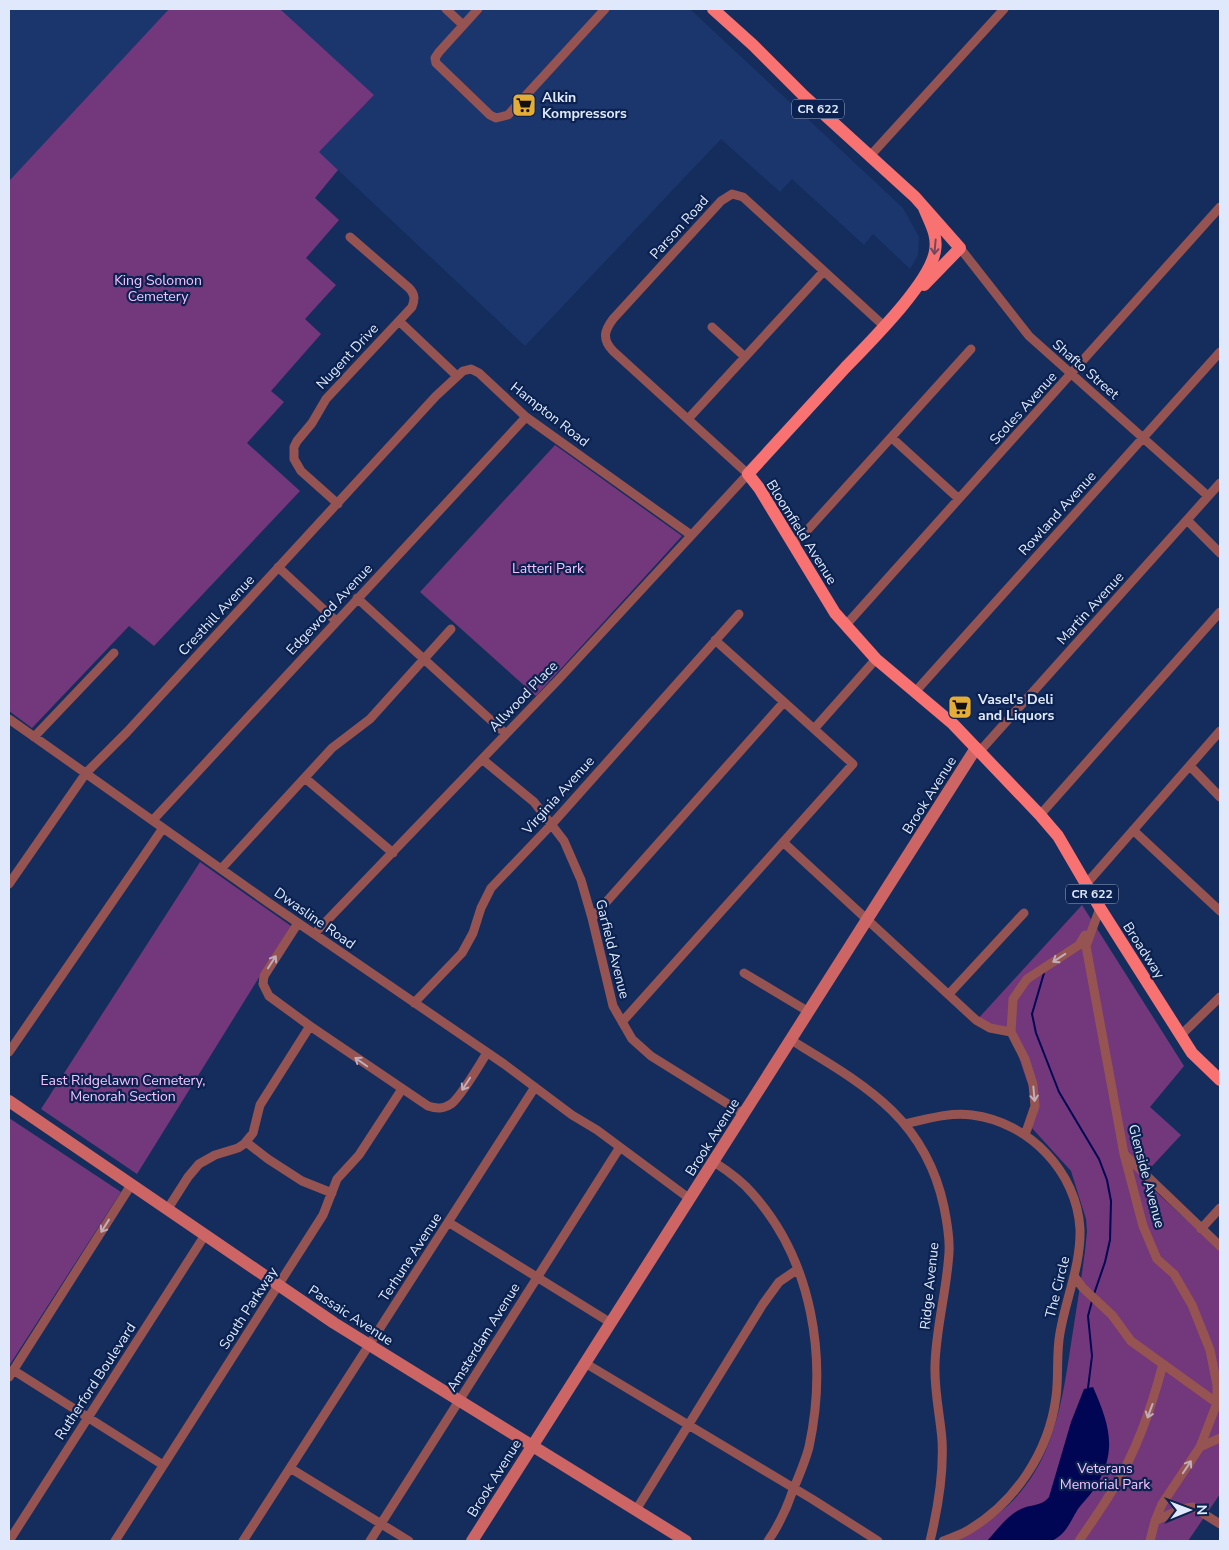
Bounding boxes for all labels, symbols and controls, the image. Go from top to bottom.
place label: Alkin Kompressors [542,88,627,123]
supermarket icon: Alkin Kompressors [511,92,537,118]
road number: CR 622 [792,100,844,118]
street label: Parson Road [646,191,713,263]
one-way arrow [930,239,939,255]
park label: King Solomon Cemetery [114,271,202,306]
street label: Nugent Drive [312,319,383,393]
street label: Shafto Street [1048,335,1123,404]
street label: Scoles Avenue [985,368,1061,449]
street label: Hampton Road [506,378,593,451]
street label: Rowland Avenue [1014,467,1100,560]
street label: Bloomfield Avenue [762,476,841,588]
park label: Latteri Park [512,559,585,578]
street label: Edgewood Avenue [282,560,377,659]
street label: Martin Avenue [1052,568,1128,649]
street label: Cresthill Avenue [174,571,259,660]
street label: Allwood Place [485,657,562,736]
place label: Vasel's Deli and Liquors [977,690,1054,725]
supermarket icon: Vasel's Deli and Liquors [947,694,973,720]
street label: Virginia Avenue [517,752,599,839]
street label: Brook Avenue [898,753,961,838]
street label: Dwasline Road [270,883,359,953]
road number: CR 622 [1066,884,1118,904]
street label: Garfield Avenue [591,897,634,1001]
street label: Broadway [1118,918,1169,983]
one-way arrow [1053,954,1067,964]
one-way arrow [268,956,278,970]
one-way arrow [354,1057,368,1067]
park label: East Ridgelawn Cemetery, Menorah Section [40,1071,206,1106]
one-way arrow [461,1077,471,1091]
one-way arrow [1029,1086,1039,1102]
street label: Brook Avenue [681,1095,744,1180]
street label: Glenside Avenue [1124,1122,1169,1230]
street label: Terhune Avenue [375,1209,446,1305]
one-way arrow [100,1219,110,1233]
street label: Ridge Avenue [915,1241,944,1331]
street label: The Circle [1041,1254,1074,1320]
street label: South Parkway [215,1263,283,1353]
street label: Amsterdam Avenue [442,1279,525,1395]
street label: Passaic Avenue [305,1281,397,1350]
street label: Rutherford Boulevard [50,1319,140,1443]
one-way arrow [1145,1403,1154,1418]
street label: Brook Avenue [463,1436,526,1521]
park label: Veterans Memorial Park [1060,1459,1151,1494]
one-way arrow [1182,1460,1192,1474]
north arrow [1164,1485,1214,1535]
text: N [1192,1504,1211,1515]

